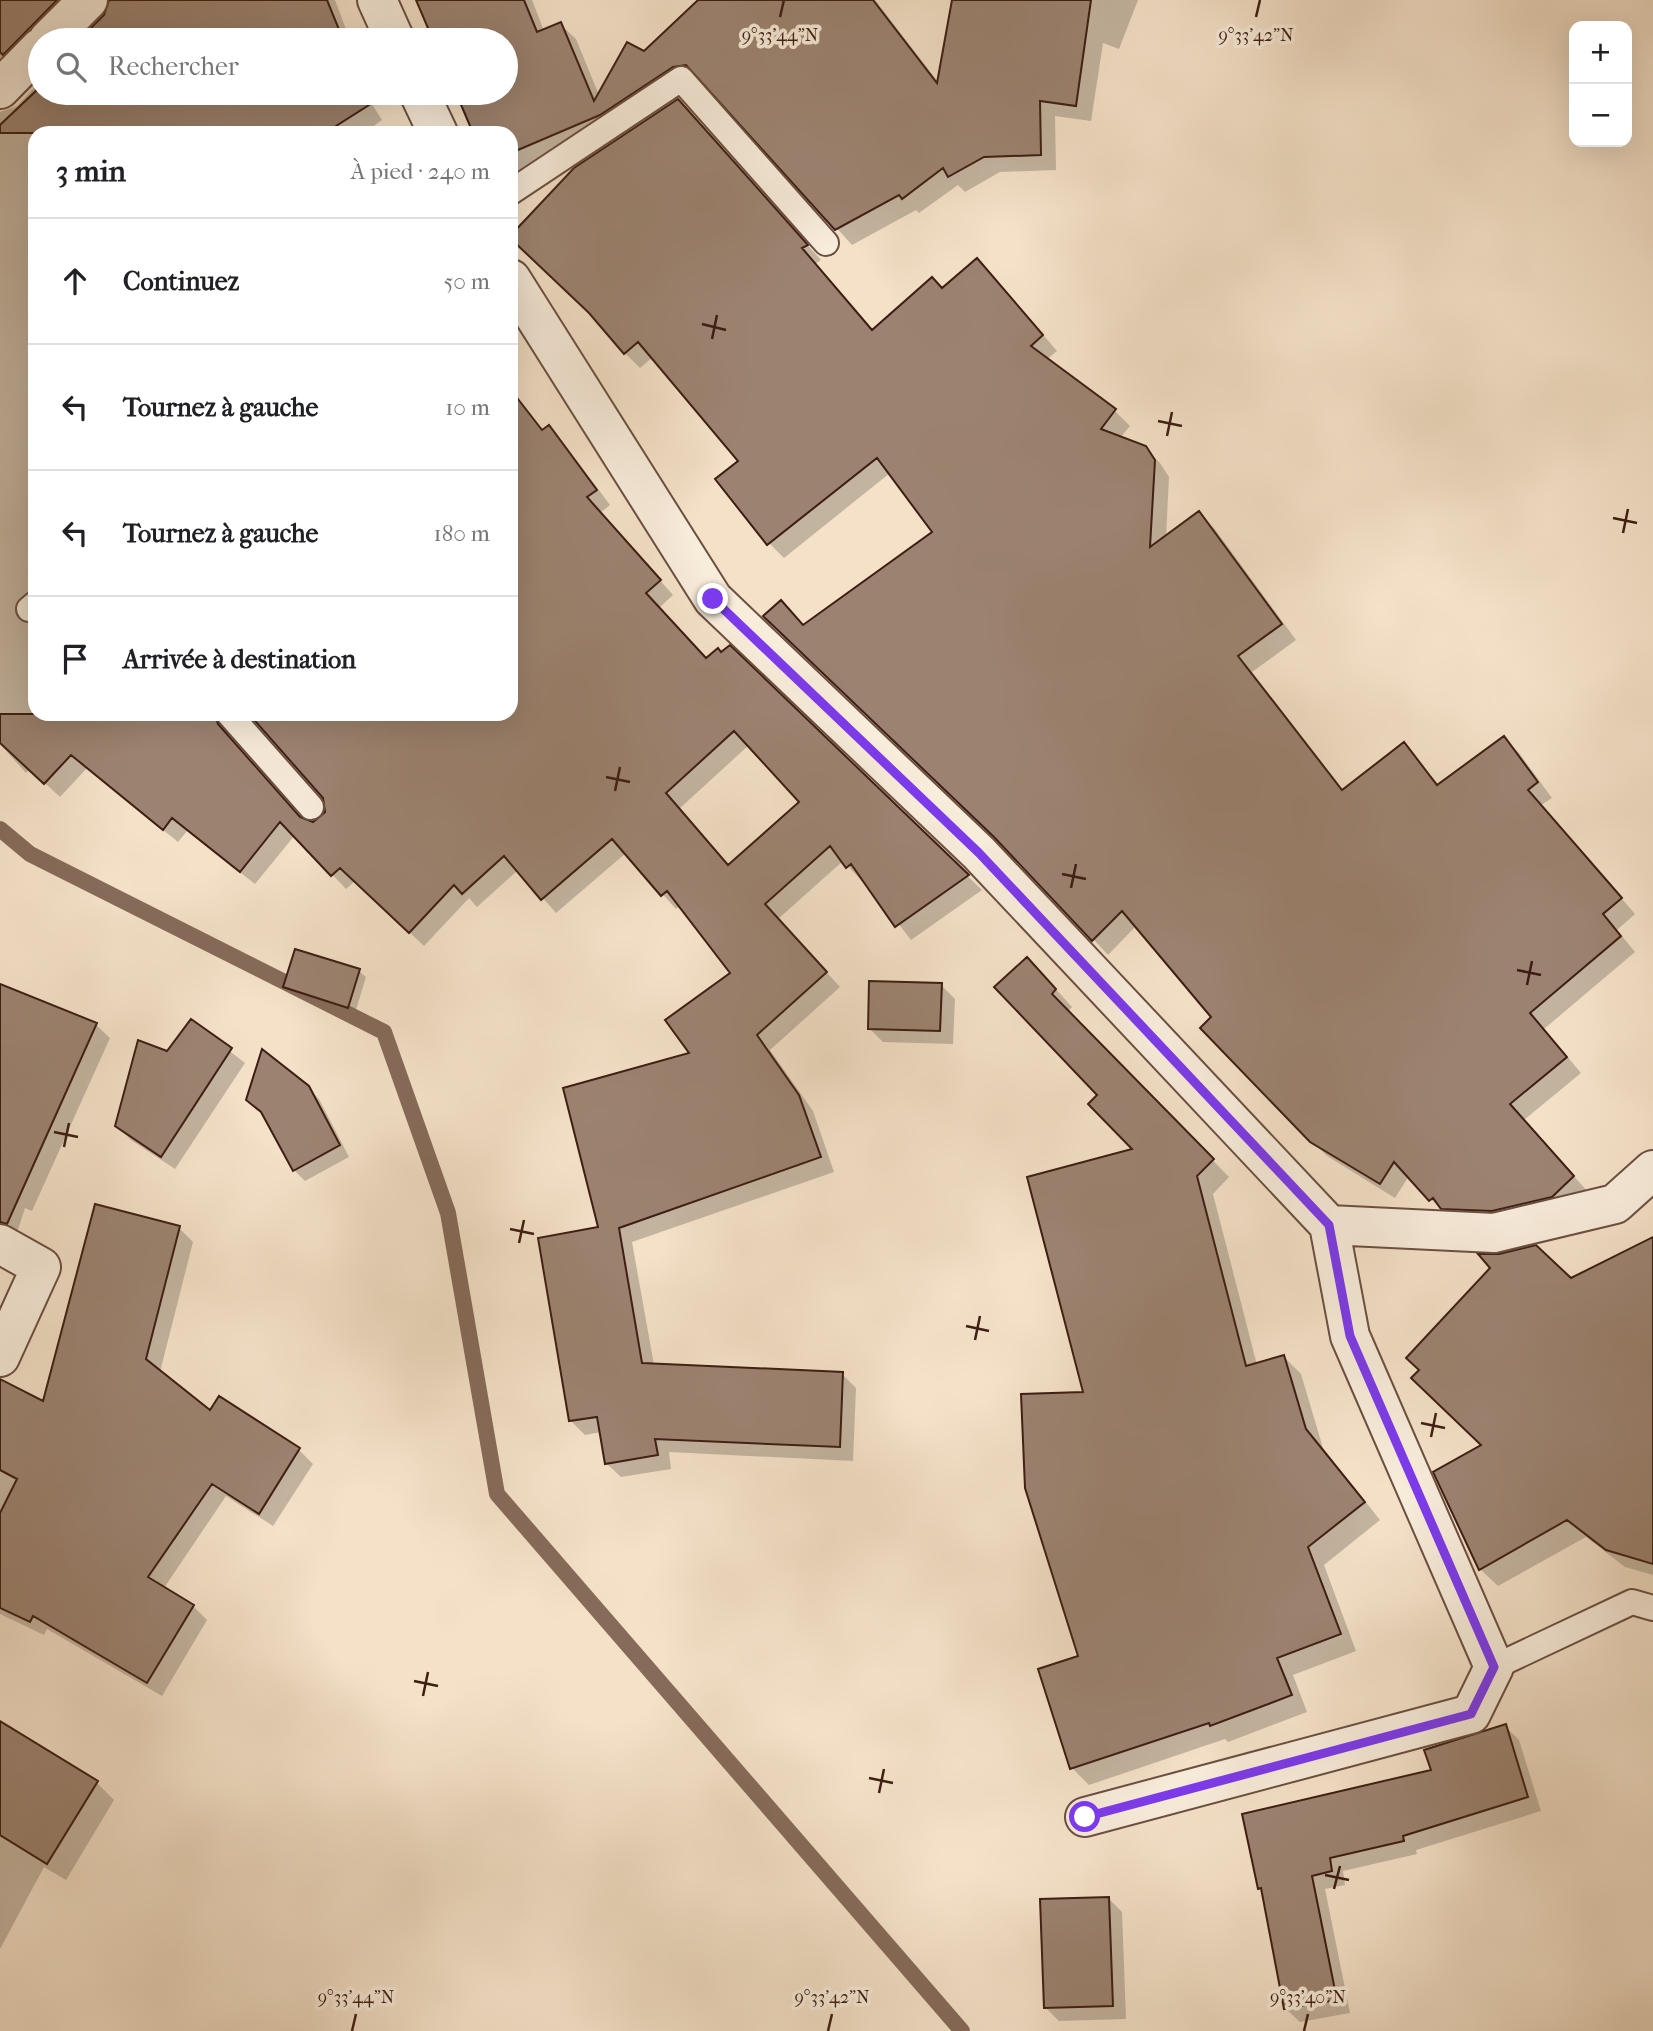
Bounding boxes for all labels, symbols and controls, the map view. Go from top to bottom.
map controls [1569,21,1632,147]
button: + [1569,21,1632,84]
text: 9°33'44"N [742,25,819,46]
text: 9°33'42"N [1218,25,1294,46]
search box [28,28,518,105]
icon: search [52,48,90,86]
text: Rechercher [108,51,239,82]
button: − [1569,84,1632,147]
text: 3 min [56,154,126,189]
text: À pied · 240 m [351,158,490,185]
icon: ahead [56,262,94,300]
text: Continuez [123,266,239,297]
text: 50 m [443,268,490,295]
icon: left [56,388,94,426]
text: Tournez à gauche [123,392,318,423]
text: 10 m [445,394,490,421]
icon: left [56,514,94,552]
text: Tournez à gauche [123,518,318,549]
text: 180 m [433,520,490,547]
route end [697,583,728,614]
icon: arrive [56,640,94,678]
text: Arrivée à destination [123,644,356,675]
route start [1069,1801,1100,1832]
text: 9°33'44"N [318,1987,395,2008]
text: 9°33'42"N [794,1987,870,2008]
text: 9°33'40"N [1270,1987,1346,2008]

